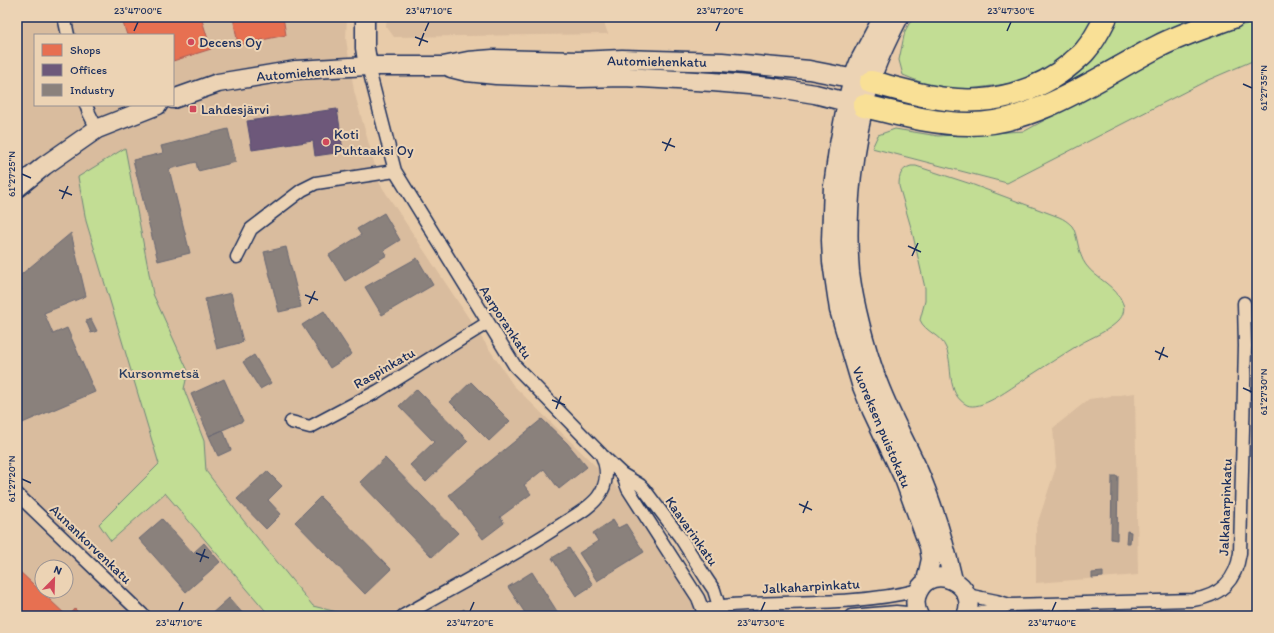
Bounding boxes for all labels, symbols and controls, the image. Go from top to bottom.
text: 23°47'00"E [114,4,162,17]
text: 23°47'10"E [406,4,453,17]
text: 23°47'20"E [696,4,744,17]
text: 23°47'30"E [987,4,1035,17]
legend [34,34,174,106]
place label: Decens Oy [199,34,262,51]
marker: Decens Oy [186,37,196,47]
text: Shops [70,43,101,57]
street label: Automiehenkatu [607,52,707,71]
street label: Automiehenkatu [256,60,357,85]
text: Offices [70,63,107,77]
text: 61°27'35"N [1257,65,1270,111]
text: Industry [70,83,115,97]
place label: Lahdesjärvi [201,101,269,118]
marker: Lahdesjärvi [188,104,198,114]
place label: Koti Puhtaaksi Oy [334,126,414,159]
marker: Koti Puhtaaksi Oy [321,137,331,147]
text: 61°27'25"N [5,151,18,197]
street label: Aarporankatu [476,282,536,362]
street label: Raspinkatu [351,344,418,393]
street label: Vuoreksen puistokatu [848,364,915,491]
park label: Kursonmetsä [119,365,200,382]
text: 61°27'30"N [1257,368,1270,415]
text: 61°27'20"N [5,455,18,502]
street label: Jalkaharpinkatu [1215,458,1236,556]
street label: Kaavarinkatu [661,493,722,569]
street label: Aunankorvenkatu [46,501,135,588]
north arrow [34,559,74,599]
text: N [52,563,64,578]
street label: Jalkaharpinkatu [762,575,860,598]
text: 23°47'10"E [156,616,203,629]
text: 23°47'20"E [446,616,494,629]
text: 23°47'30"E [737,616,785,629]
text: 23°47'40"E [1028,616,1076,629]

